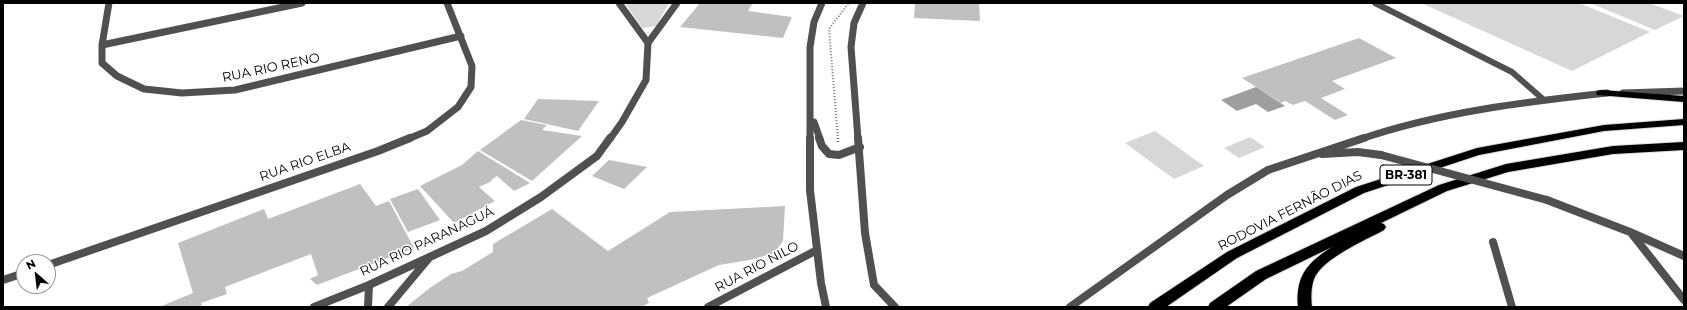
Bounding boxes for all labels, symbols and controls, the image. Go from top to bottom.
street label: RUA RIO RENO [221,50,321,86]
street label: RUA RIO ELBA [257,139,353,185]
road number: BR-381 [1380,165,1432,185]
street label: RODOVIA FERNÃO DIAS [1215,168,1365,254]
street label: RUA RIO PARANAGUÁ [358,204,496,280]
street label: RUA RIO NILO [712,238,802,296]
north arrow [16,254,56,294]
text: N [24,256,38,273]

